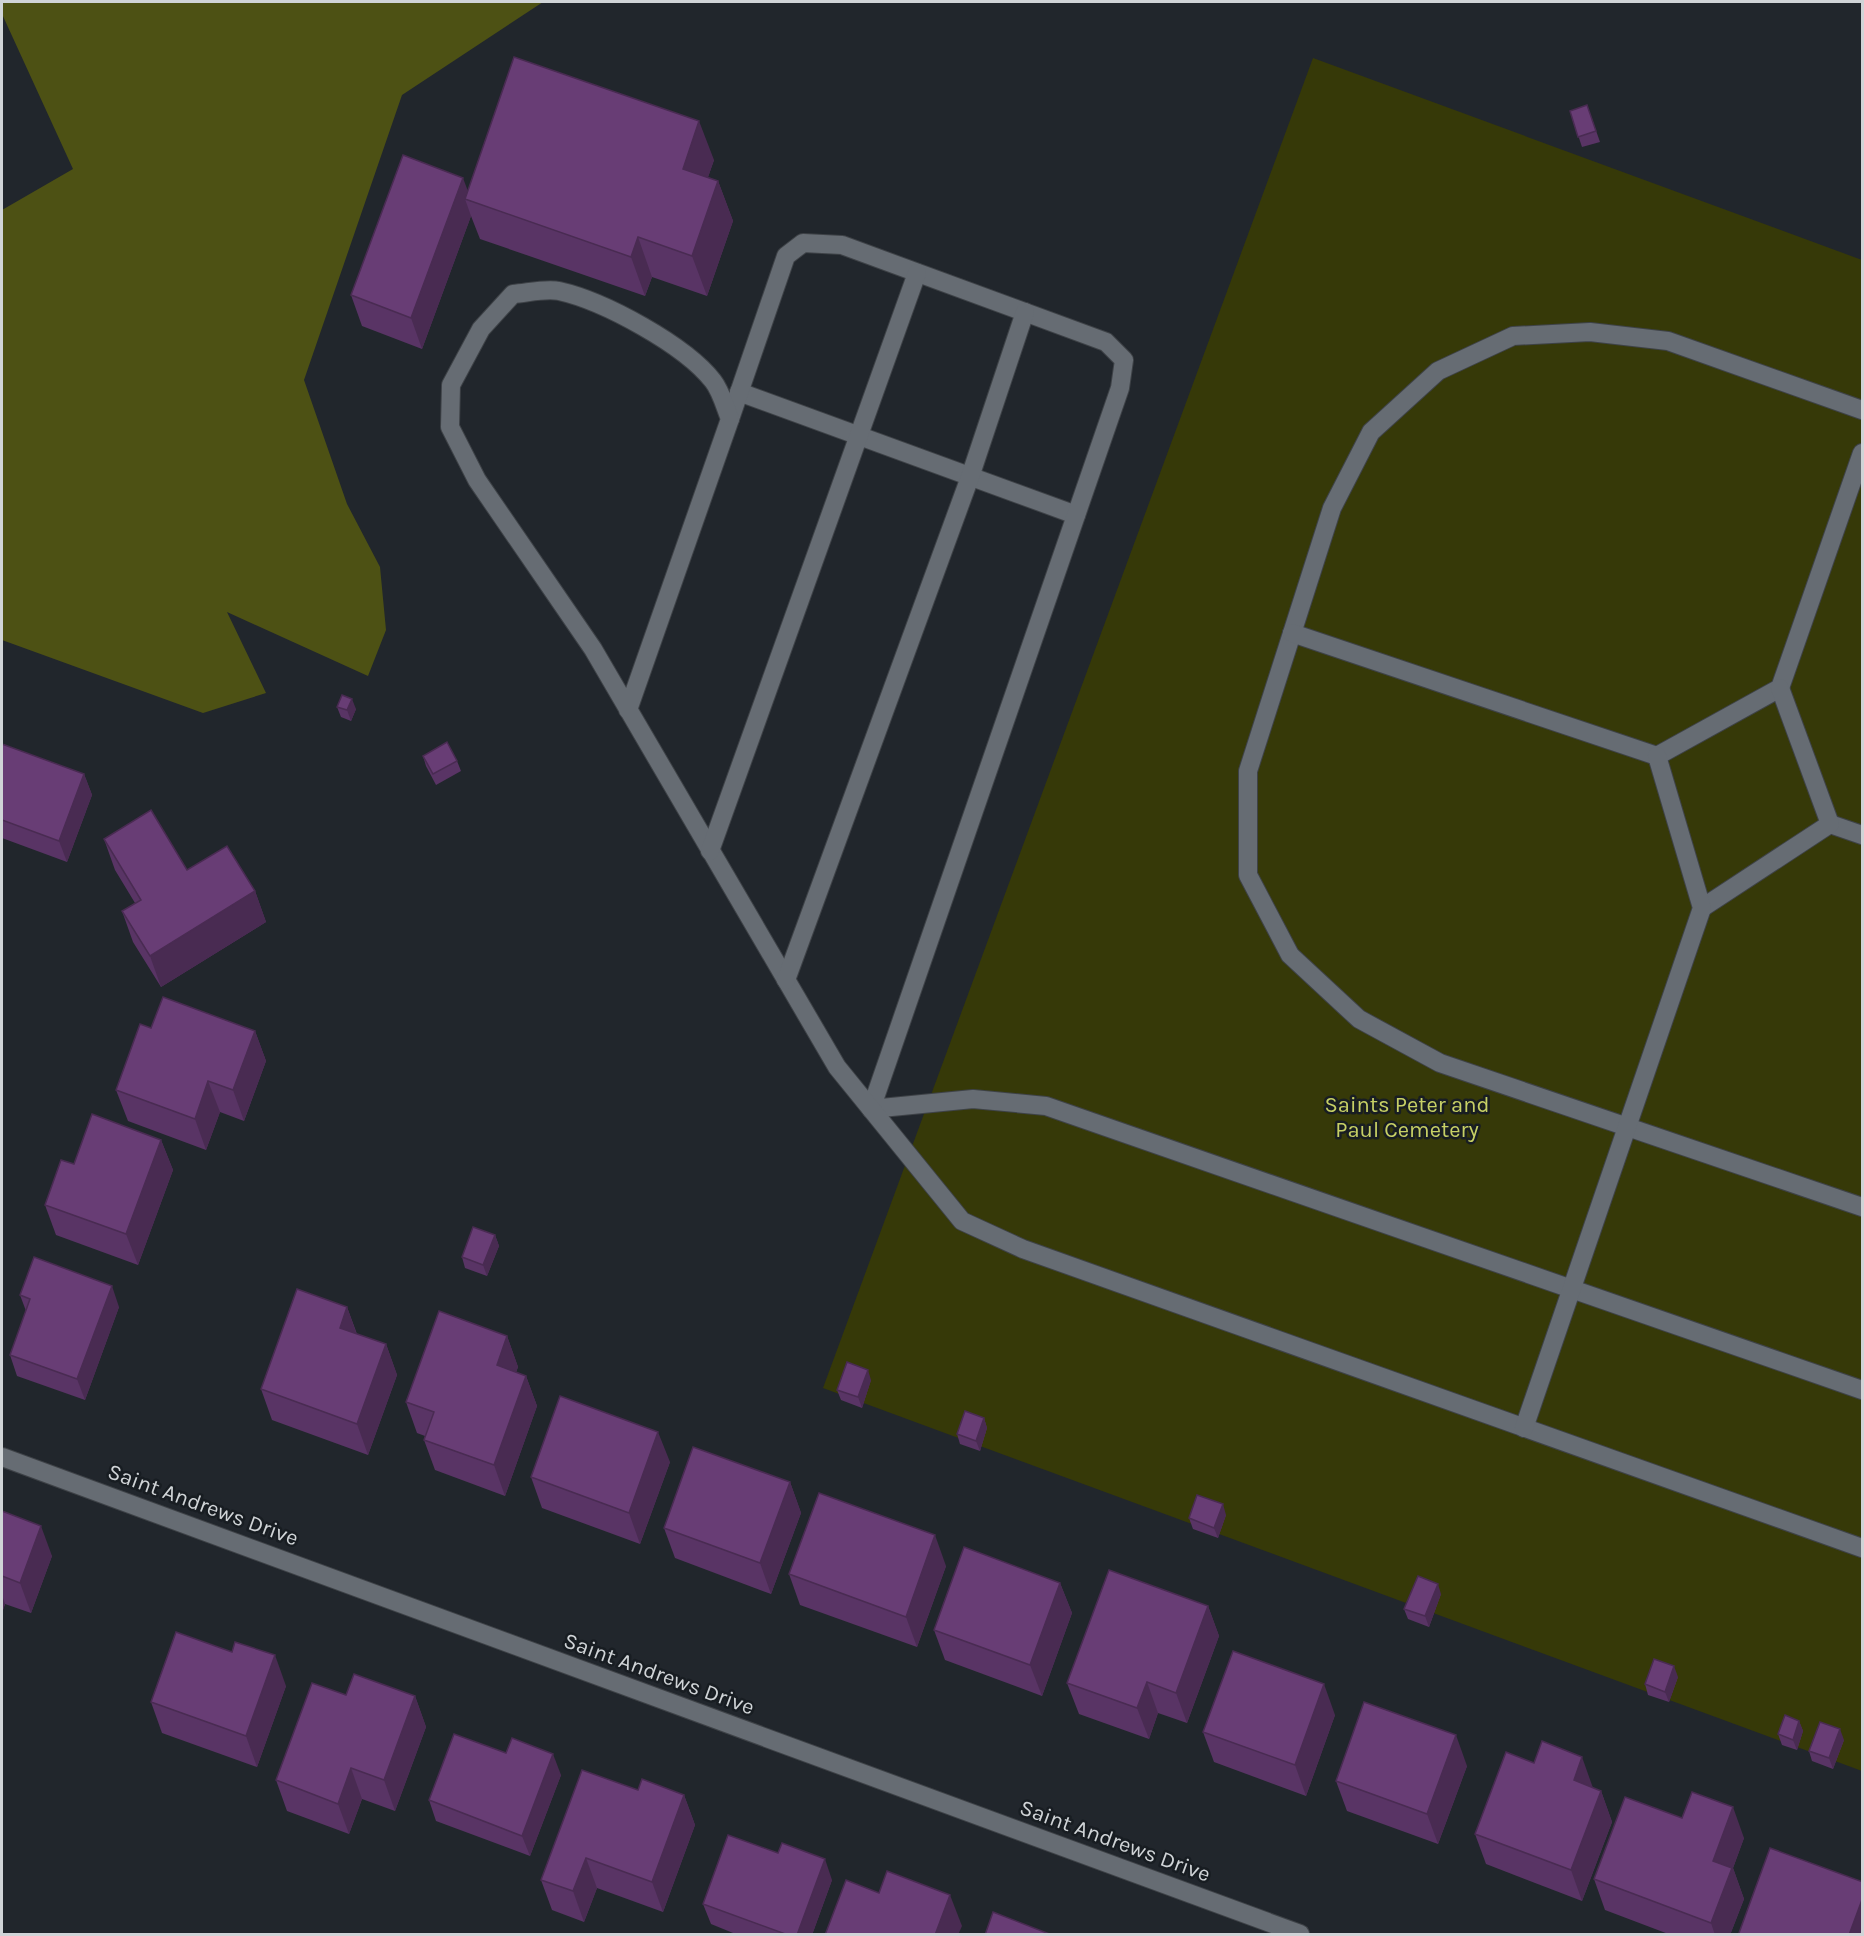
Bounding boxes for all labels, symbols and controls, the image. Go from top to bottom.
park label: Saints Peter and Paul Cemetery [1325,1092,1489,1143]
street label: Saint Andrews Drive [104,1458,302,1552]
street label: Saint Andrews Drive [560,1627,758,1721]
street label: Saint Andrews Drive [1016,1794,1214,1888]

